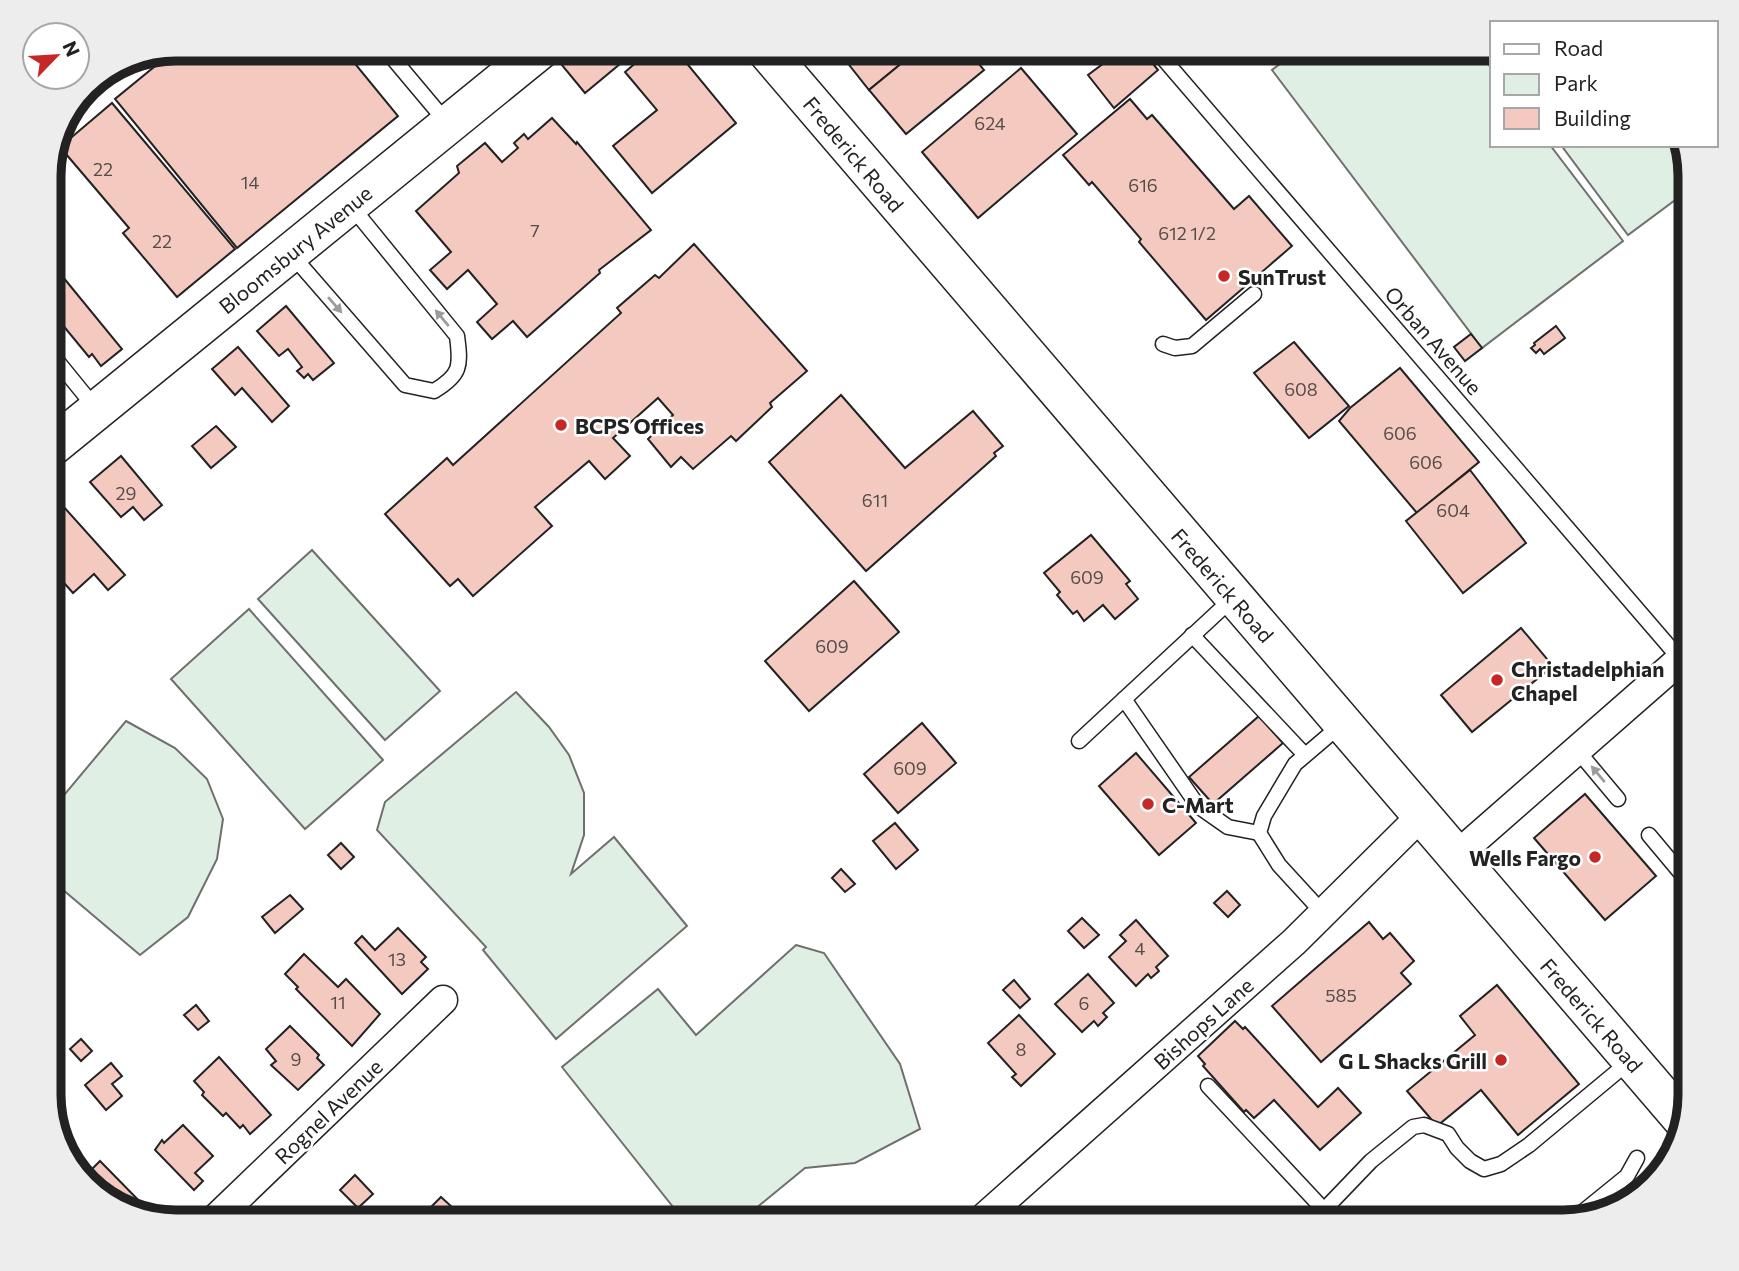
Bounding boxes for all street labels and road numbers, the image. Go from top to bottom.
street label: Frederick Road [799,91,909,217]
street label: Bloomsbury Avenue [214,180,376,318]
street label: Orban Avenue [1380,281,1488,399]
street label: Frederick Road [1167,523,1279,647]
street label: Frederick Road [1536,953,1648,1077]
street label: Bishops Lane [1148,972,1258,1074]
street label: Rognel Avenue [269,1053,387,1169]

